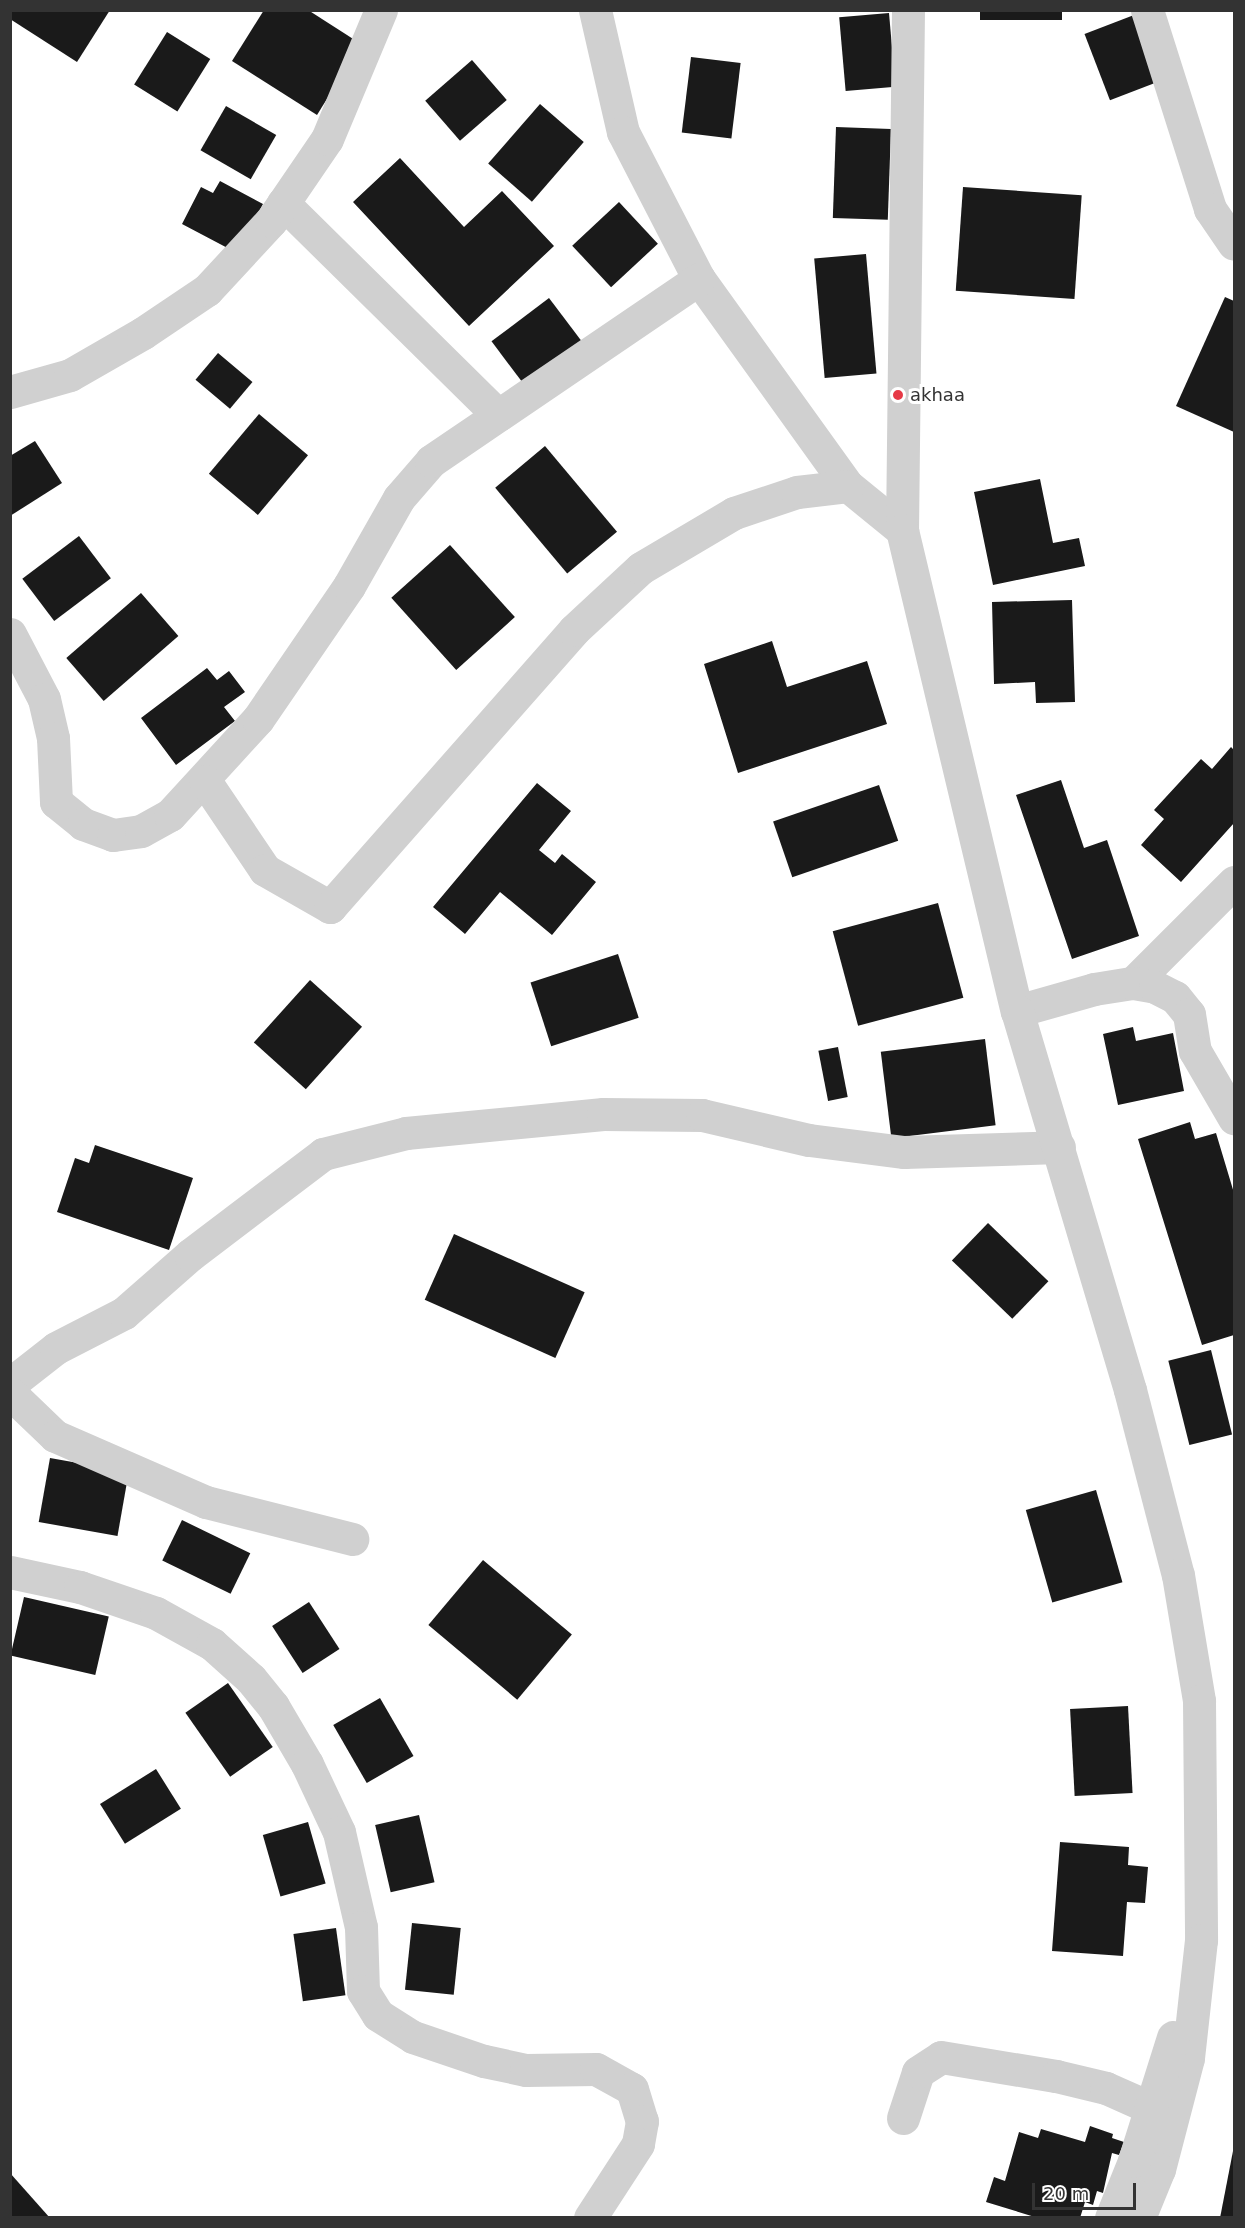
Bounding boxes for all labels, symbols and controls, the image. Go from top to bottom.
place label: akhaa [910,384,965,406]
marker: akhaa [891,388,905,402]
scale bar [1035,2171,1138,2209]
text: 20 m [1043,2183,1089,2204]

